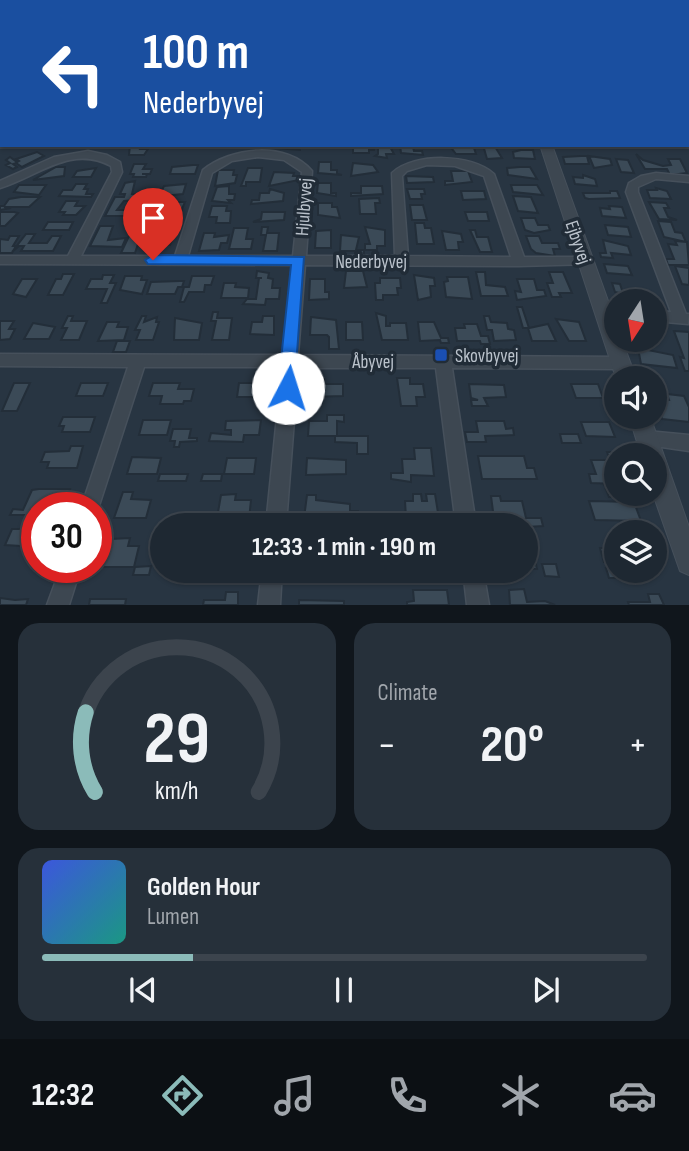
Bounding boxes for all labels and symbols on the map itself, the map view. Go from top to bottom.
street label: Hjulbyvej [291,177,318,237]
pin [123,188,183,260]
street label: Ejbyvej [559,218,596,267]
street label: Nederbyvej [335,251,407,274]
north arrow [604,289,667,352]
place label: Skovbyvej [455,345,518,368]
marker: Skovbyvej [433,347,449,363]
position arrow [251,351,325,425]
street label: Åbyvej [351,351,394,374]
speed limit sign: 30 [21,492,112,583]

